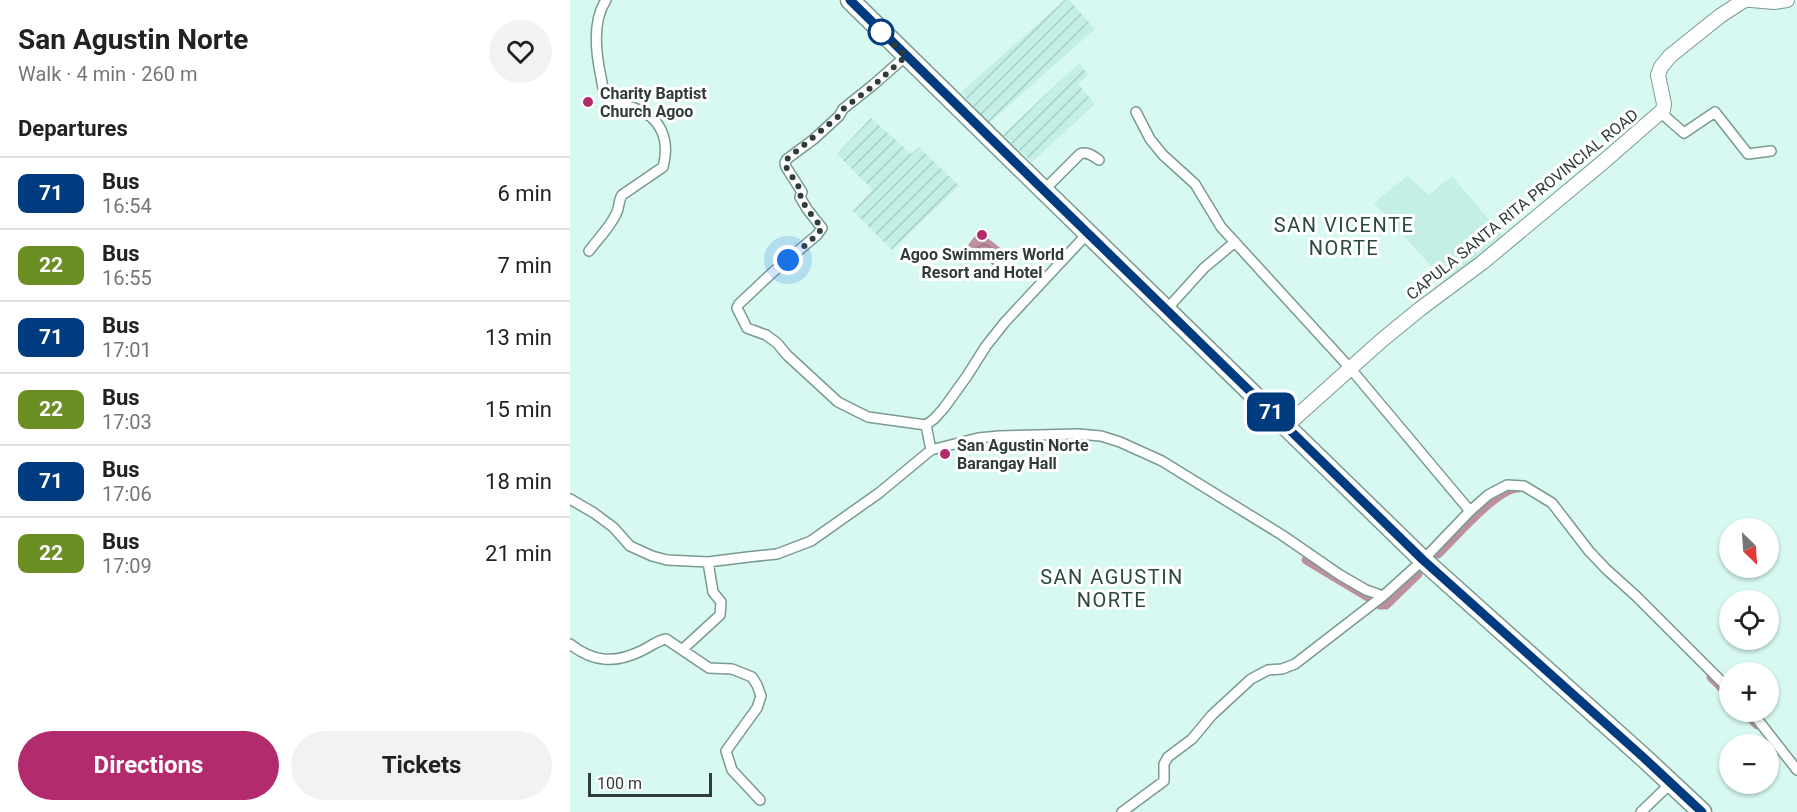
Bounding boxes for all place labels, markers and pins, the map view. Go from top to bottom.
unlabelled marker [868,19,894,45]
place label: Charity Baptist Church Agoo [600,84,707,121]
marker: Charity Baptist Church Agoo [581,95,595,109]
marker: Agoo Swimmers World Resort and Hotel [975,228,989,242]
place label: Agoo Swimmers World Resort and Hotel [900,245,1064,282]
place label: San Agustin Norte Barangay Hall [957,436,1089,473]
marker: San Agustin Norte Barangay Hall [938,447,952,461]

